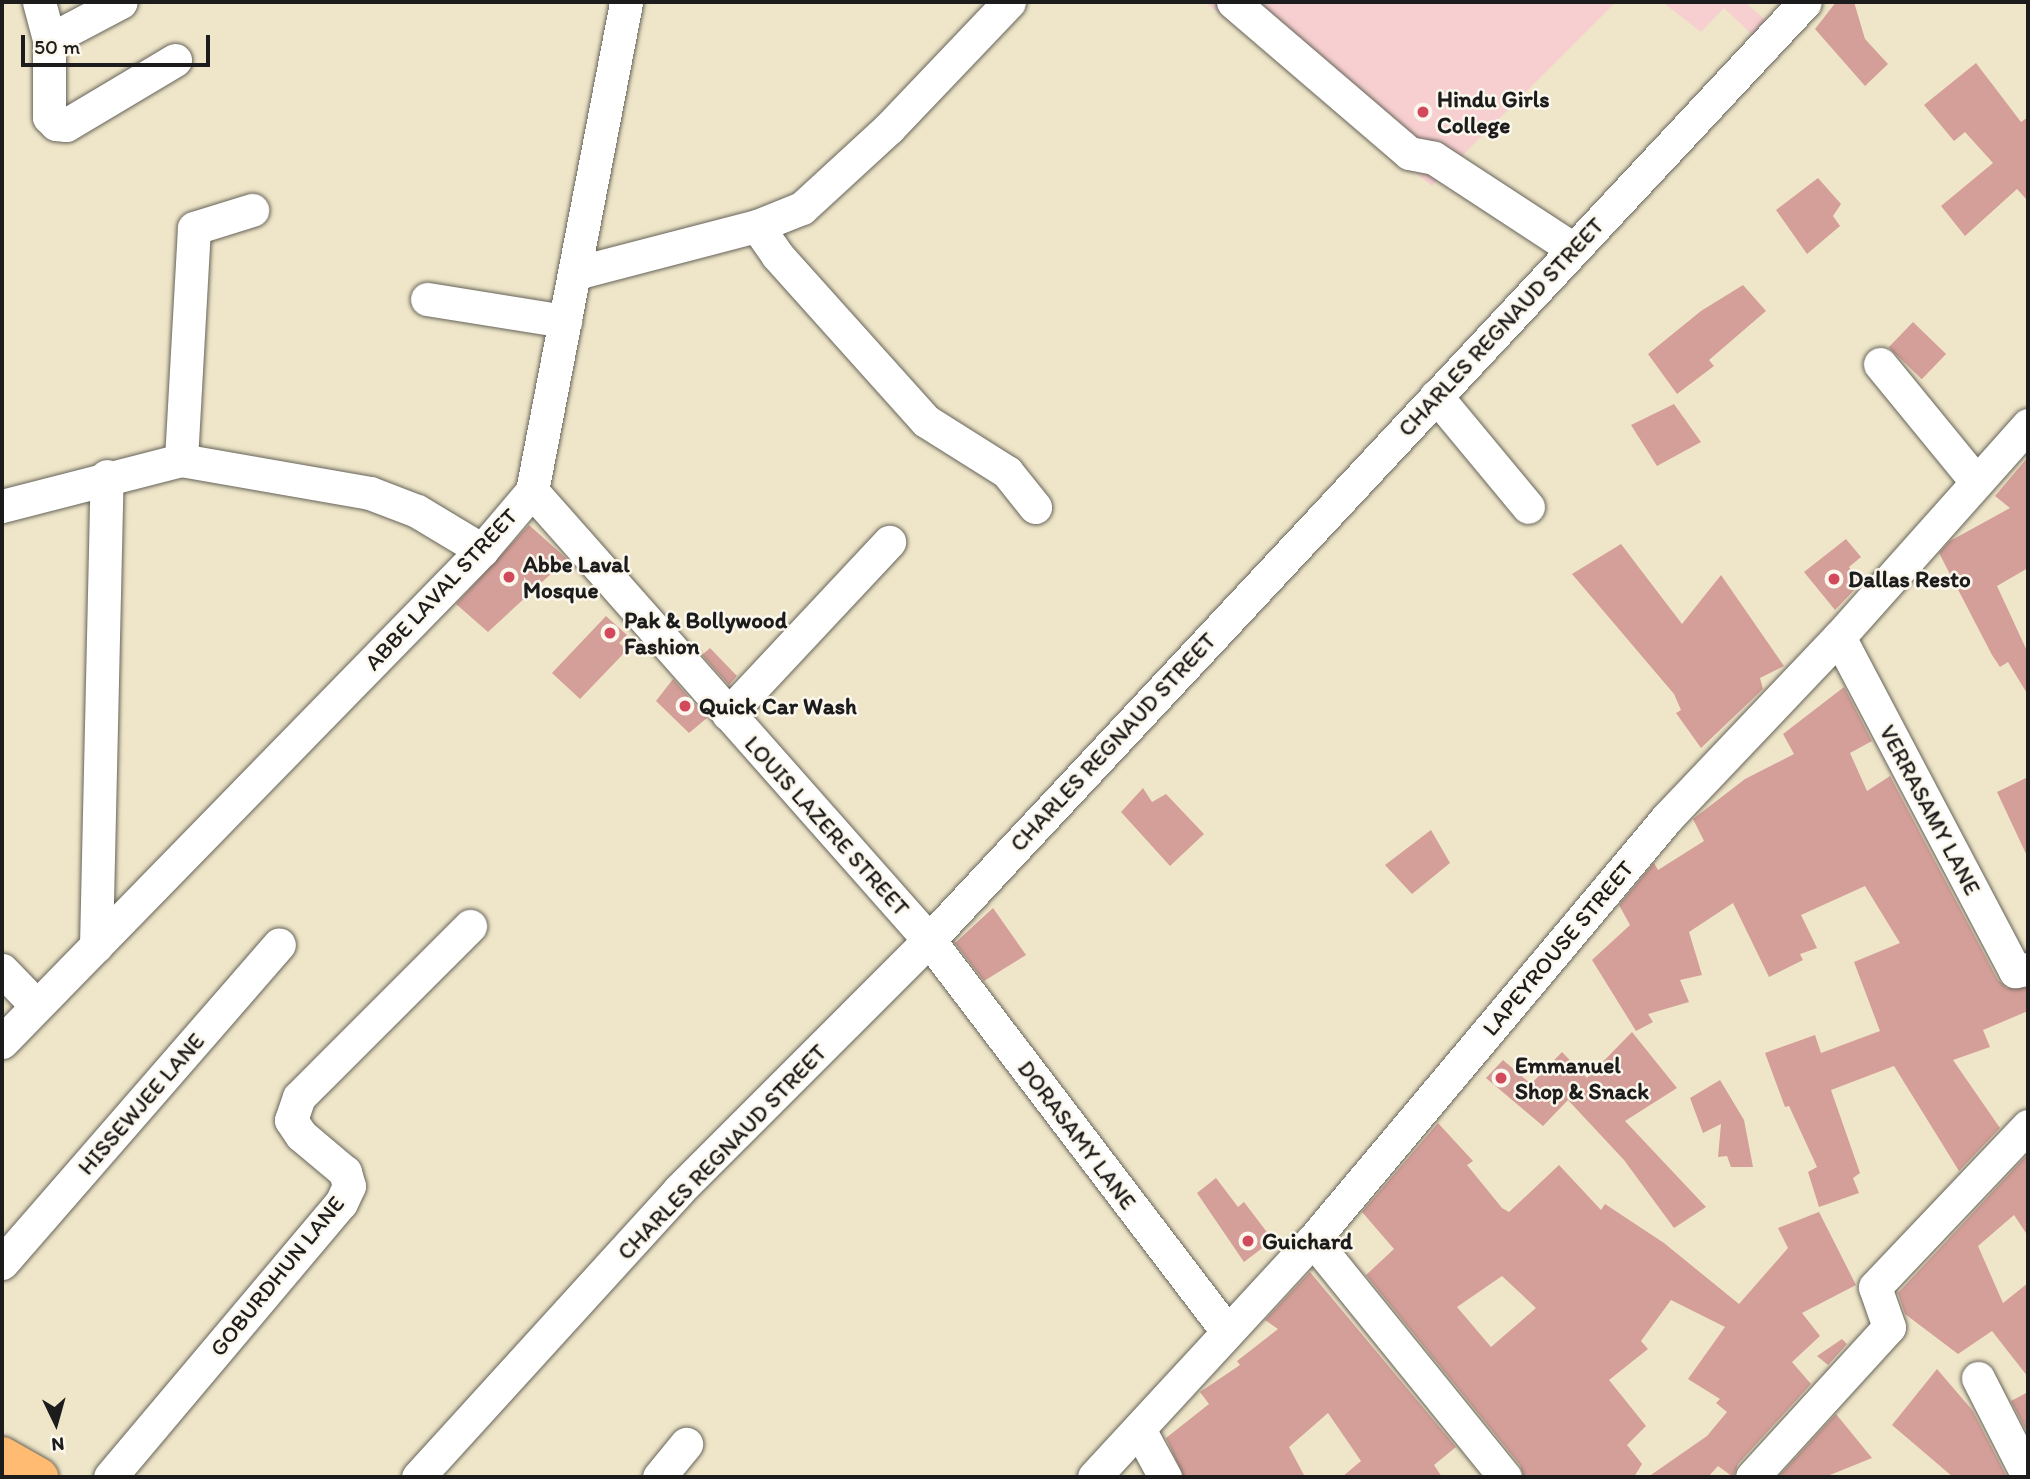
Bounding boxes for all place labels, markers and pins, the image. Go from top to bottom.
place label: Hindu Girls College [1437,85,1550,139]
marker: Hindu Girls College [1415,104,1431,120]
place label: Abbe Laval Mosque [523,550,630,604]
place label: Dallas Resto [1848,565,1970,593]
marker: Abbe Laval Mosque [501,569,517,585]
marker: Dallas Resto [1826,571,1842,587]
place label: Pak & Bollywood Fashion [624,606,787,660]
marker: Pak & Bollywood Fashion [602,625,618,641]
place label: Quick Car Wash [699,692,856,720]
marker: Quick Car Wash [677,698,693,714]
place label: Emmanuel Shop & Snack [1515,1051,1649,1105]
marker: Emmanuel Shop & Snack [1493,1070,1509,1086]
place label: Guichard [1262,1227,1353,1255]
marker: Guichard [1240,1233,1256,1249]

